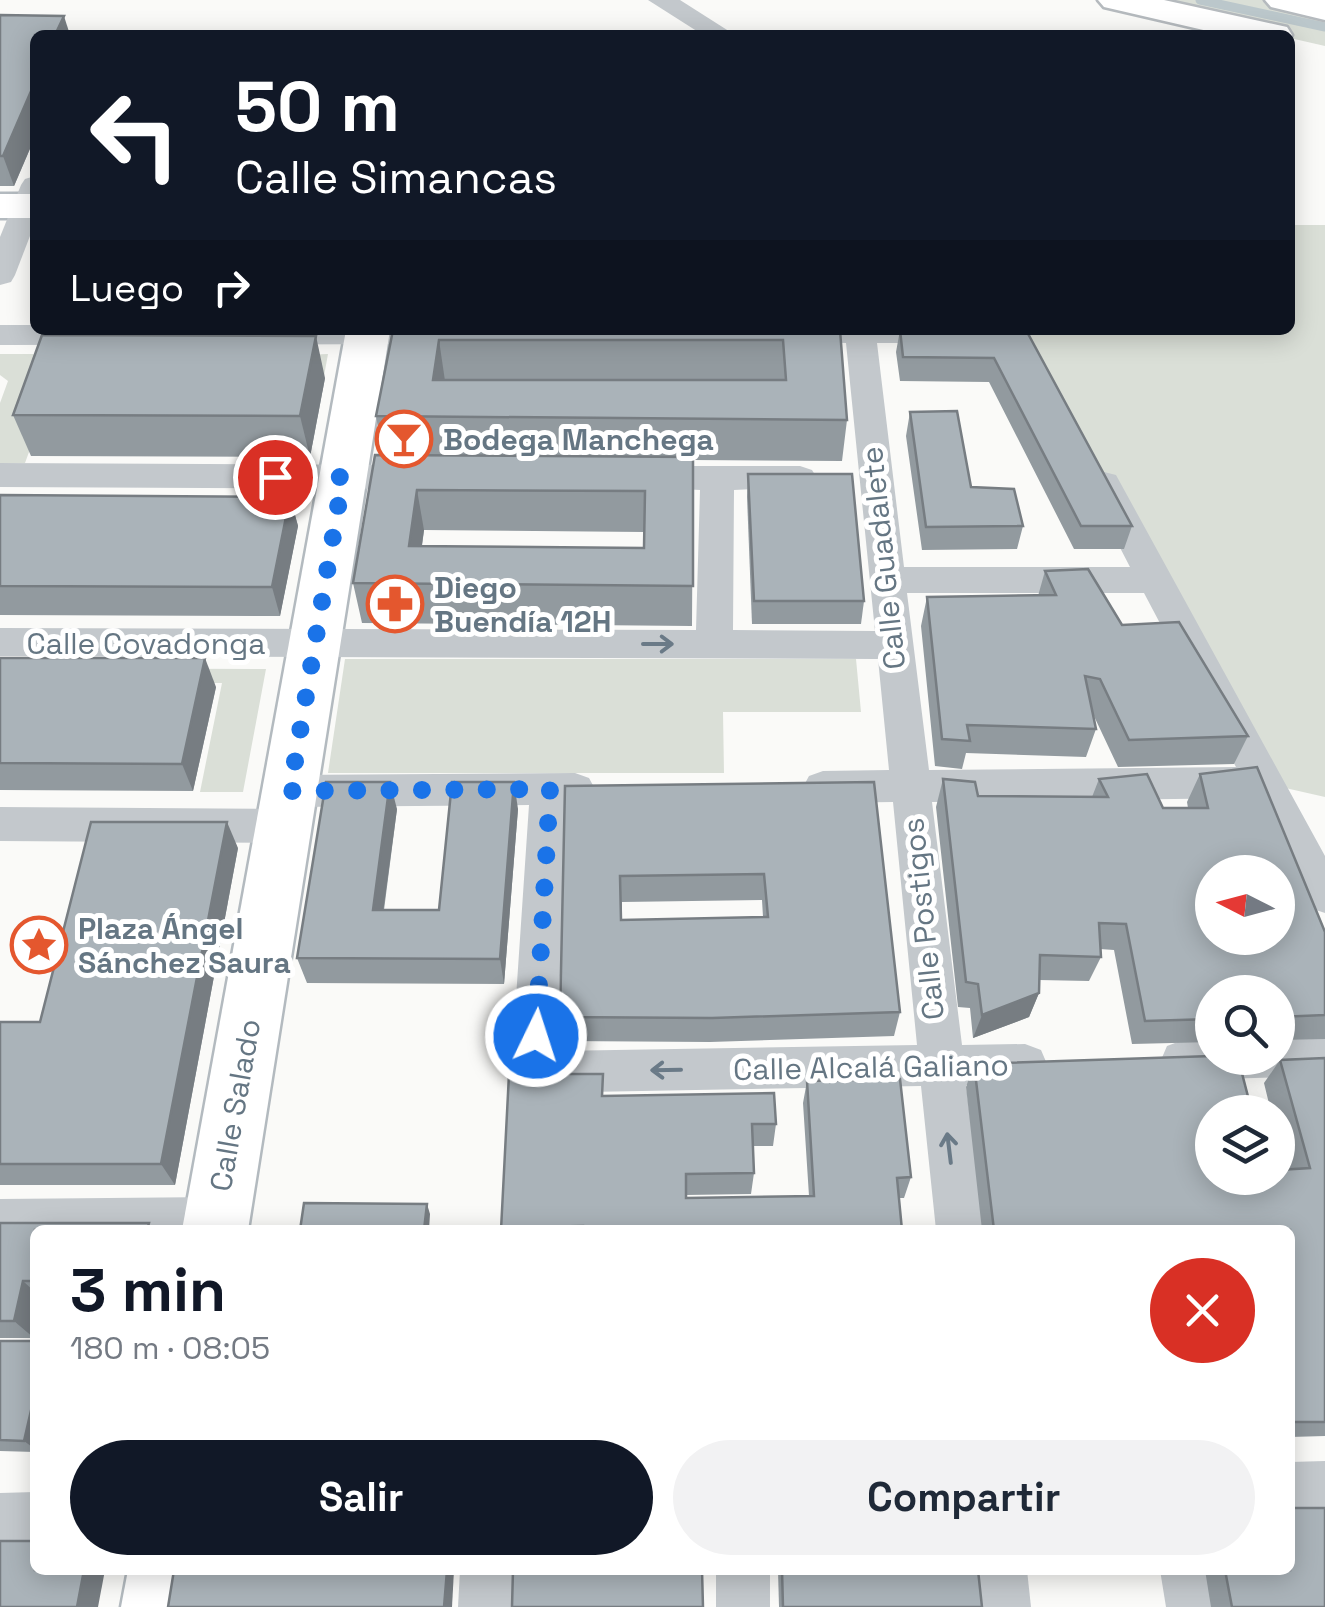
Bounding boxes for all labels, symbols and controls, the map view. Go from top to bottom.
text: 50 m [235,62,400,151]
icon: left [70,70,200,200]
text: Calle Simancas [235,149,557,206]
icon: right [204,260,259,315]
text: Luego [70,264,184,312]
bar icon: Bodega Manchega [374,409,434,469]
place label: Bodega Manchega [443,420,714,459]
pin [233,435,318,520]
street label: Calle Guadalete [852,445,914,671]
icon: arrive [248,450,303,505]
place label: Diego Buendía 12H [434,568,611,641]
pharmacy icon: Diego Buendía 12H [365,574,425,634]
street label: Calle Covadonga [26,624,266,663]
one-way arrow [640,634,673,654]
street label: Calle Postigos [893,816,953,1022]
north arrow [1195,855,1295,955]
map controls [1195,855,1295,1195]
place label: Plaza Ángel Sánchez Saura [78,909,291,982]
place icon: Plaza Ángel Sánchez Saura [9,915,69,975]
button: search [1195,975,1295,1075]
position arrow [484,984,588,1088]
street label: Calle Salado [201,1016,269,1194]
street label: Calle Alcalá Galiano [733,1045,1009,1089]
one-way arrow [651,1060,684,1080]
button: layers [1195,1095,1295,1195]
one-way arrow [939,1133,958,1165]
text: 3 min [70,1252,226,1329]
button: close [1150,1258,1255,1363]
text: 180 m · 08:05 [70,1328,270,1368]
button: Salir [70,1440,653,1555]
button: Compartir [673,1440,1255,1555]

